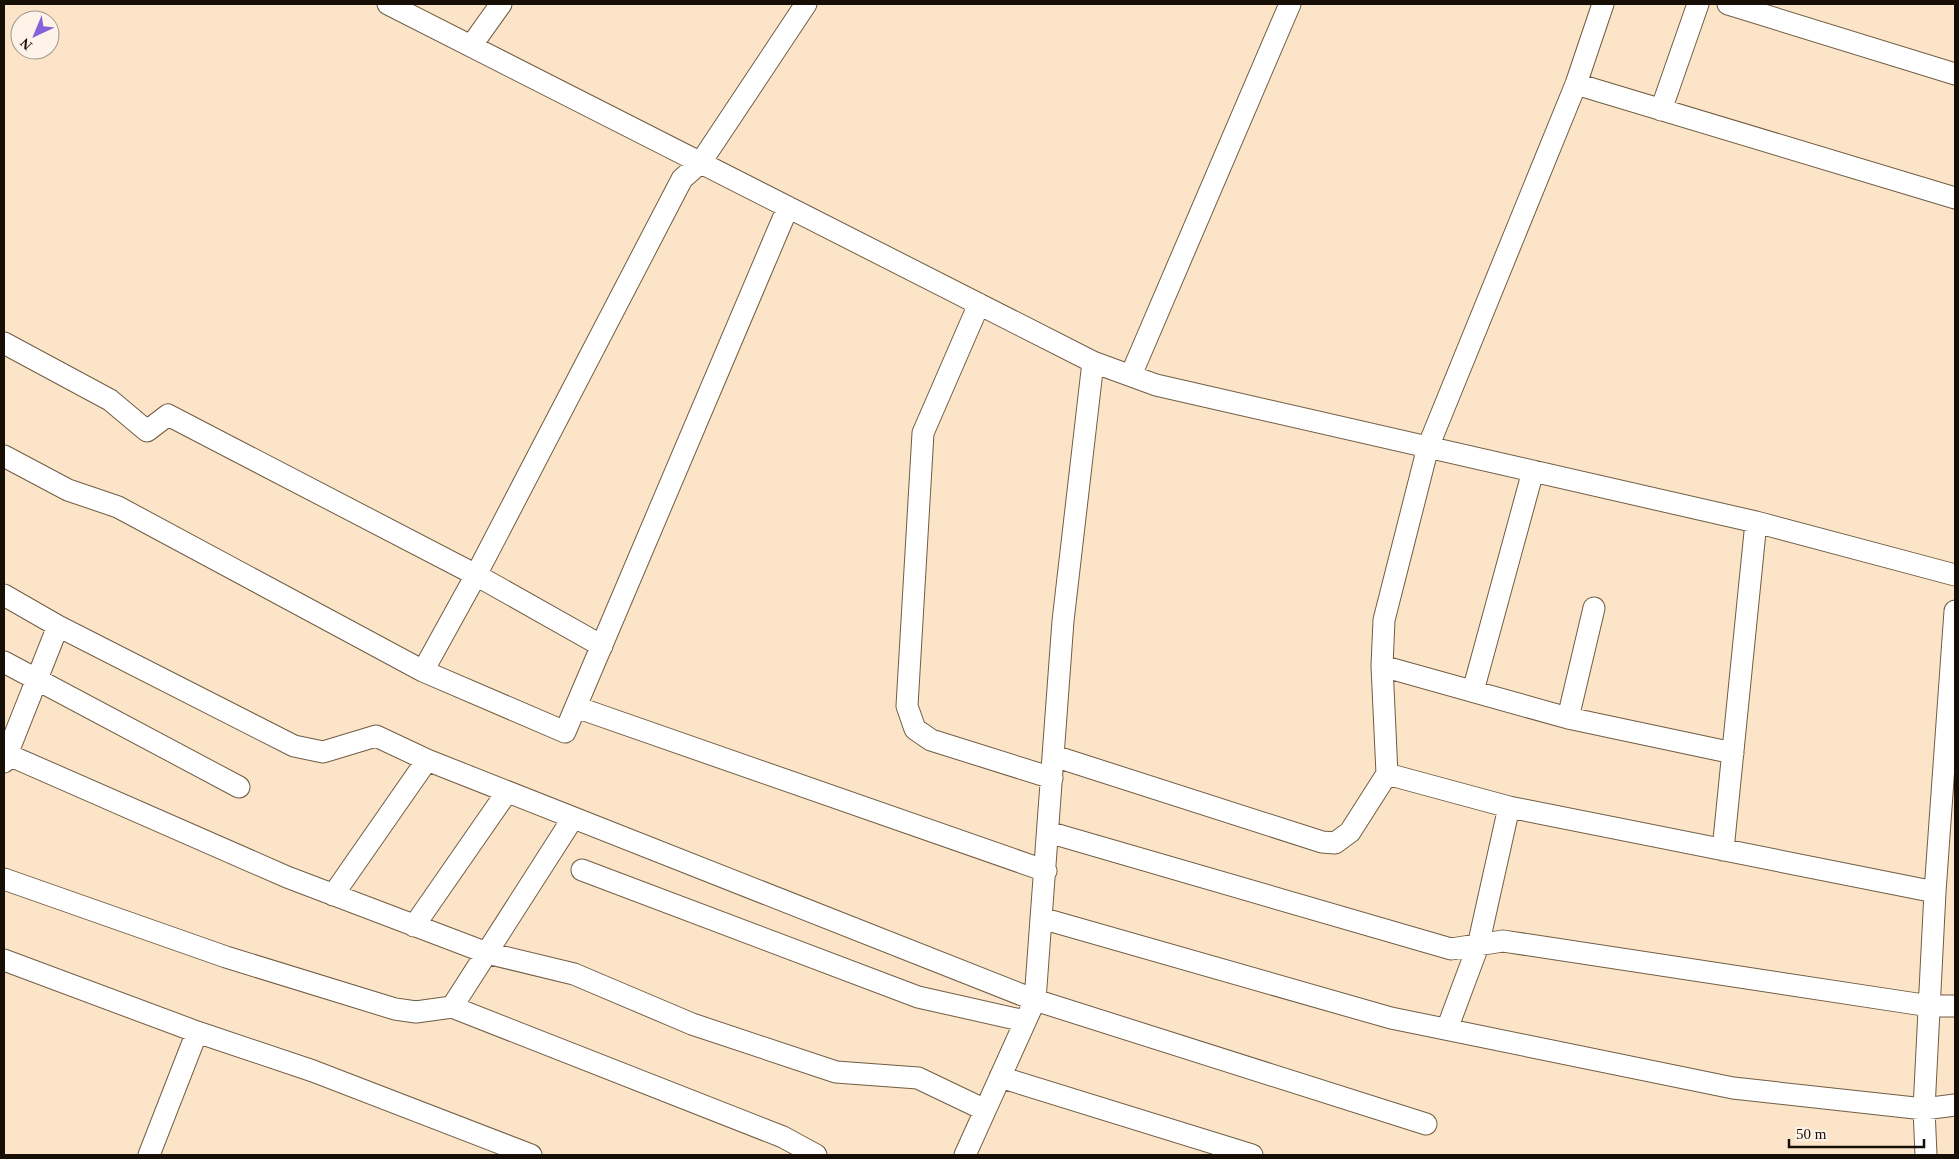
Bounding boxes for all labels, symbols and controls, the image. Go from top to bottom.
north arrow [10,10,60,60]
text: N [17,35,35,53]
scale bar [1789,1116,1924,1148]
text: 50 m [1796,1126,1827,1142]

